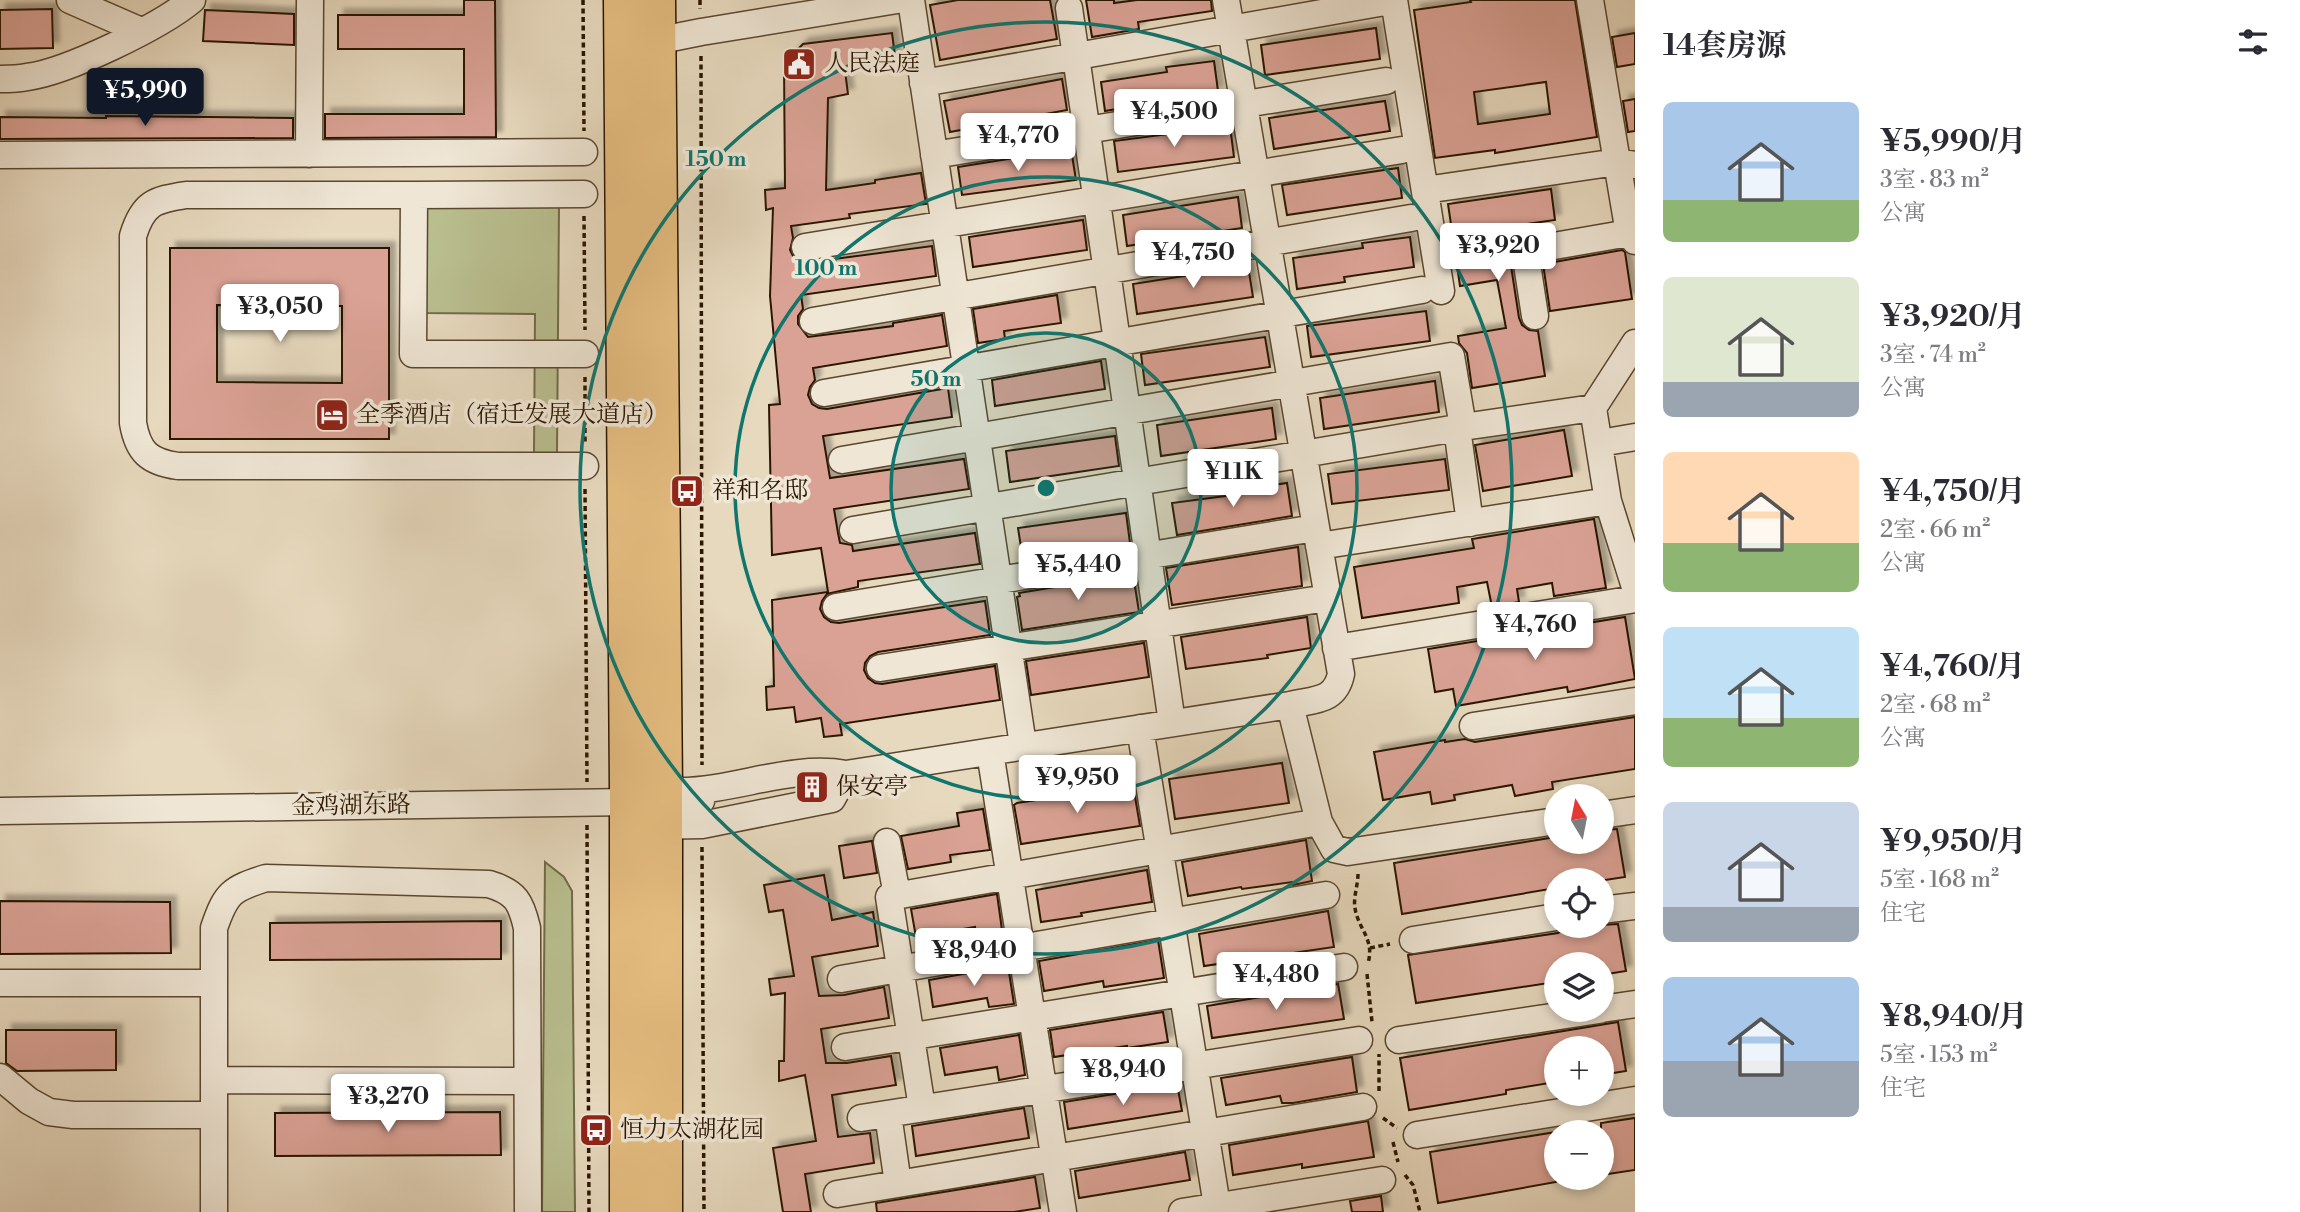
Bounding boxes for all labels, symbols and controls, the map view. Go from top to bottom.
icon: filters [2234,23,2272,61]
text: 14套房源 [1663,27,1786,65]
public building icon: 人民法庭 [780,45,818,83]
place label: 人民法庭 [824,49,920,79]
pin: ¥5,990 [88,68,202,128]
text: ¥5,990 [103,77,187,105]
pin: ¥4,500 [1117,90,1231,149]
text: ¥4,500 [1130,98,1218,126]
pin: ¥4,770 [961,114,1075,173]
text: ¥4,770 [977,122,1059,150]
text: ¥5,990/月 [1880,123,2026,161]
icon: home [1719,130,1803,214]
text: 150 m [686,147,746,173]
text: 3室 · 83 m² [1880,166,1989,194]
text: 公寓 [1880,199,1926,227]
pin: ¥3,920 [1441,224,1555,283]
pin: ¥4,750 [1136,230,1250,290]
text: ¥3,920 [1456,232,1540,260]
text: ¥4,750 [1151,239,1235,267]
text: 100 m [795,256,857,282]
pin: ¥3,050 [223,284,337,344]
text: ¥3,050 [237,293,323,321]
text: ¥3,920/月 [1880,298,2025,336]
icon: home [1719,305,1803,389]
text: 3室 · 74 m² [1880,341,1986,369]
text: 50 m [911,367,961,393]
text: 公寓 [1880,374,1926,402]
hotel icon: 全季酒店（宿迁发展大道店） [313,396,351,434]
place label: 全季酒店（宿迁发展大道店） [356,400,668,430]
pin: ¥11K [1192,449,1274,509]
text: ¥11K [1203,458,1263,486]
bus stop icon: 祥和名邸 [668,472,706,510]
text: ¥4,750/月 [1880,473,2025,511]
place label: 祥和名邸 [712,476,808,506]
centre of rings [1034,476,1058,500]
icon: home [1719,480,1803,564]
text: 2室 · 66 m² [1880,516,1990,544]
pin: ¥5,440 [1021,542,1135,602]
text: 公寓 [1880,549,1926,577]
text: ¥5,440 [1035,551,1121,579]
pin: ¥4,760 [1478,602,1592,662]
text: ¥4,760 [1493,611,1577,639]
text: ¥4,760/月 [1880,648,2025,686]
icon: home [1719,655,1803,739]
text: 2室 · 68 m² [1880,691,1990,719]
text: 公寓 [1880,724,1926,752]
pin: ¥9,950 [1020,756,1134,815]
text: ¥9,950 [1035,764,1119,792]
building icon: 保安亭 [793,768,831,806]
place label: 保安亭 [836,772,908,802]
north arrow [1544,784,1614,854]
map controls [1544,784,1614,1190]
street label: 金鸡湖东路 [291,790,411,822]
text: ¥9,950/月 [1880,823,2026,861]
icon: home [1719,830,1803,914]
text: 5室 · 168 m² [1880,866,1999,894]
button: locate [1544,868,1614,938]
text: 住宅 [1880,899,1926,927]
pin: ¥8,940 [917,928,1031,988]
text: ¥8,940 [931,937,1017,965]
button: layers [1544,952,1614,1022]
pin: ¥4,480 [1219,953,1333,1012]
text: ¥4,480 [1233,961,1319,989]
text: ¥8,940/月 [1880,998,2027,1036]
icon: home [1719,1005,1803,1089]
button: + [1544,1036,1614,1106]
text: 5室 · 153 m² [1880,1041,1997,1069]
pin: ¥8,940 [1066,1048,1180,1107]
text: ¥8,940 [1080,1056,1166,1084]
pin: ¥3,270 [331,1074,445,1134]
text: 住宅 [1880,1074,1926,1102]
text: ¥3,270 [347,1083,429,1111]
bus stop icon: 恒力太湖花园 [577,1111,615,1149]
place label: 恒力太湖花园 [620,1115,764,1145]
button: − [1544,1120,1614,1190]

